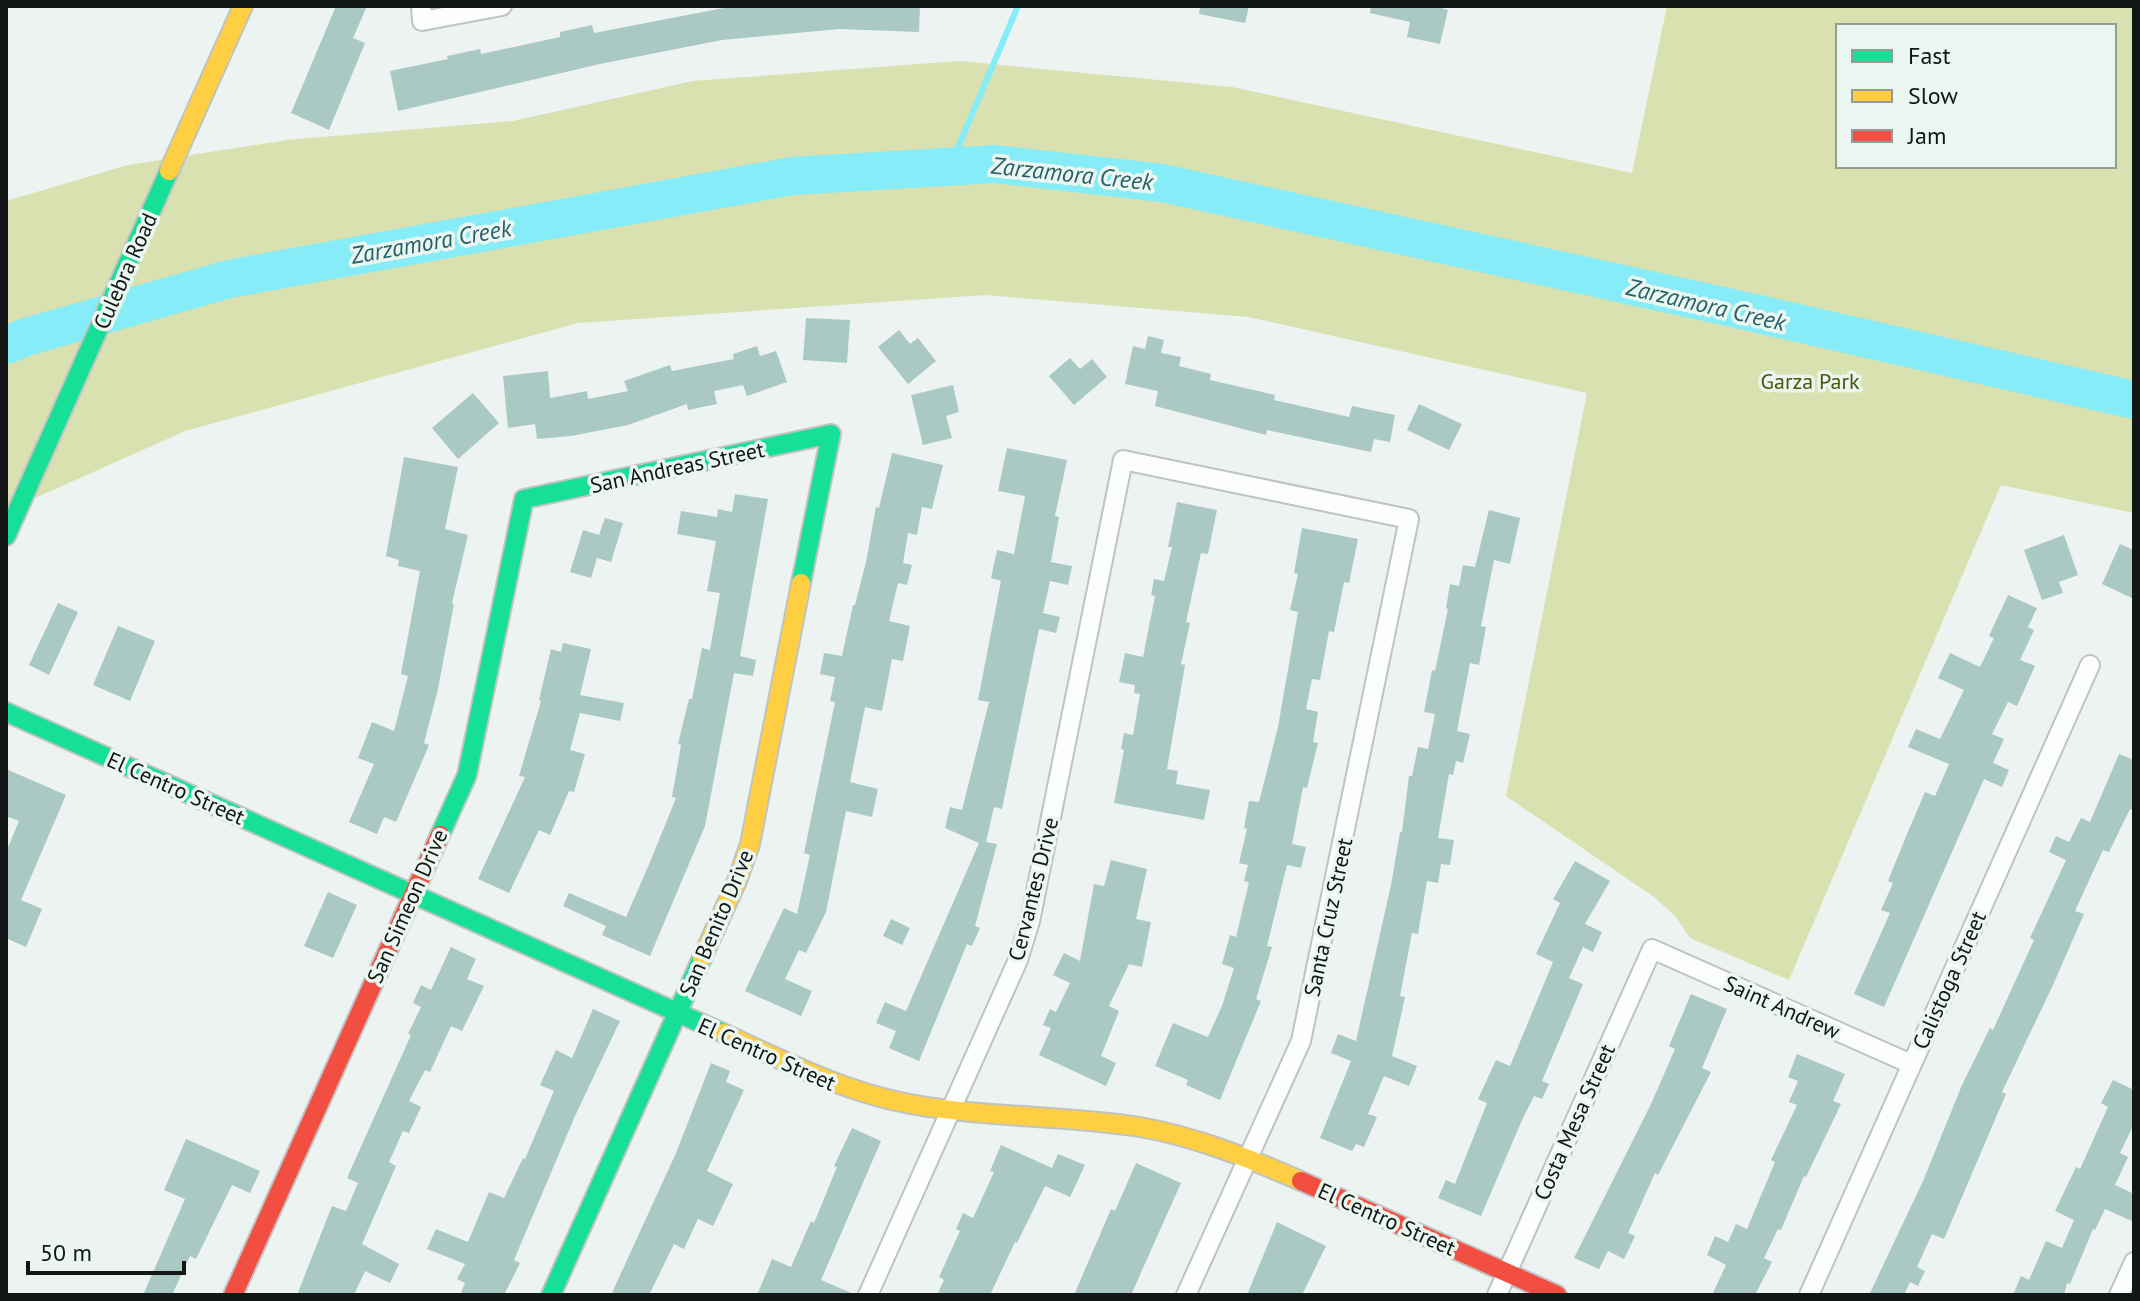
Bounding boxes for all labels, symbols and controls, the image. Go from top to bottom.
legend [1836,24,2116,168]
text: Fast [1908,40,1951,71]
text: Slow [1908,80,1958,111]
text: Jam [1907,120,1946,151]
water label: Zarzamora Creek [989,149,1156,198]
street label: Culebra Road [87,208,163,334]
water label: Zarzamora Creek [347,212,515,271]
water label: Zarzamora Creek [1623,271,1790,338]
park label: Garza Park [1761,367,1860,395]
street label: San Andreas Street [587,435,767,499]
street label: El Centro Street [103,745,250,831]
street label: Cervantes Drive [1002,814,1064,964]
street label: San Simeon Drive [360,825,454,987]
street label: Santa Cruz Street [1298,835,1359,999]
street label: San Benito Drive [673,845,759,1001]
street label: Calistoga Street [1906,906,1992,1054]
street label: Saint Andrew [1719,969,1845,1045]
street label: El Centro Street [694,1011,841,1097]
street label: Costa Mesa Street [1527,1039,1621,1204]
street label: El Centro Street [1314,1176,1461,1262]
scale bar [28,1225,184,1275]
text: 50 m [40,1237,92,1268]

